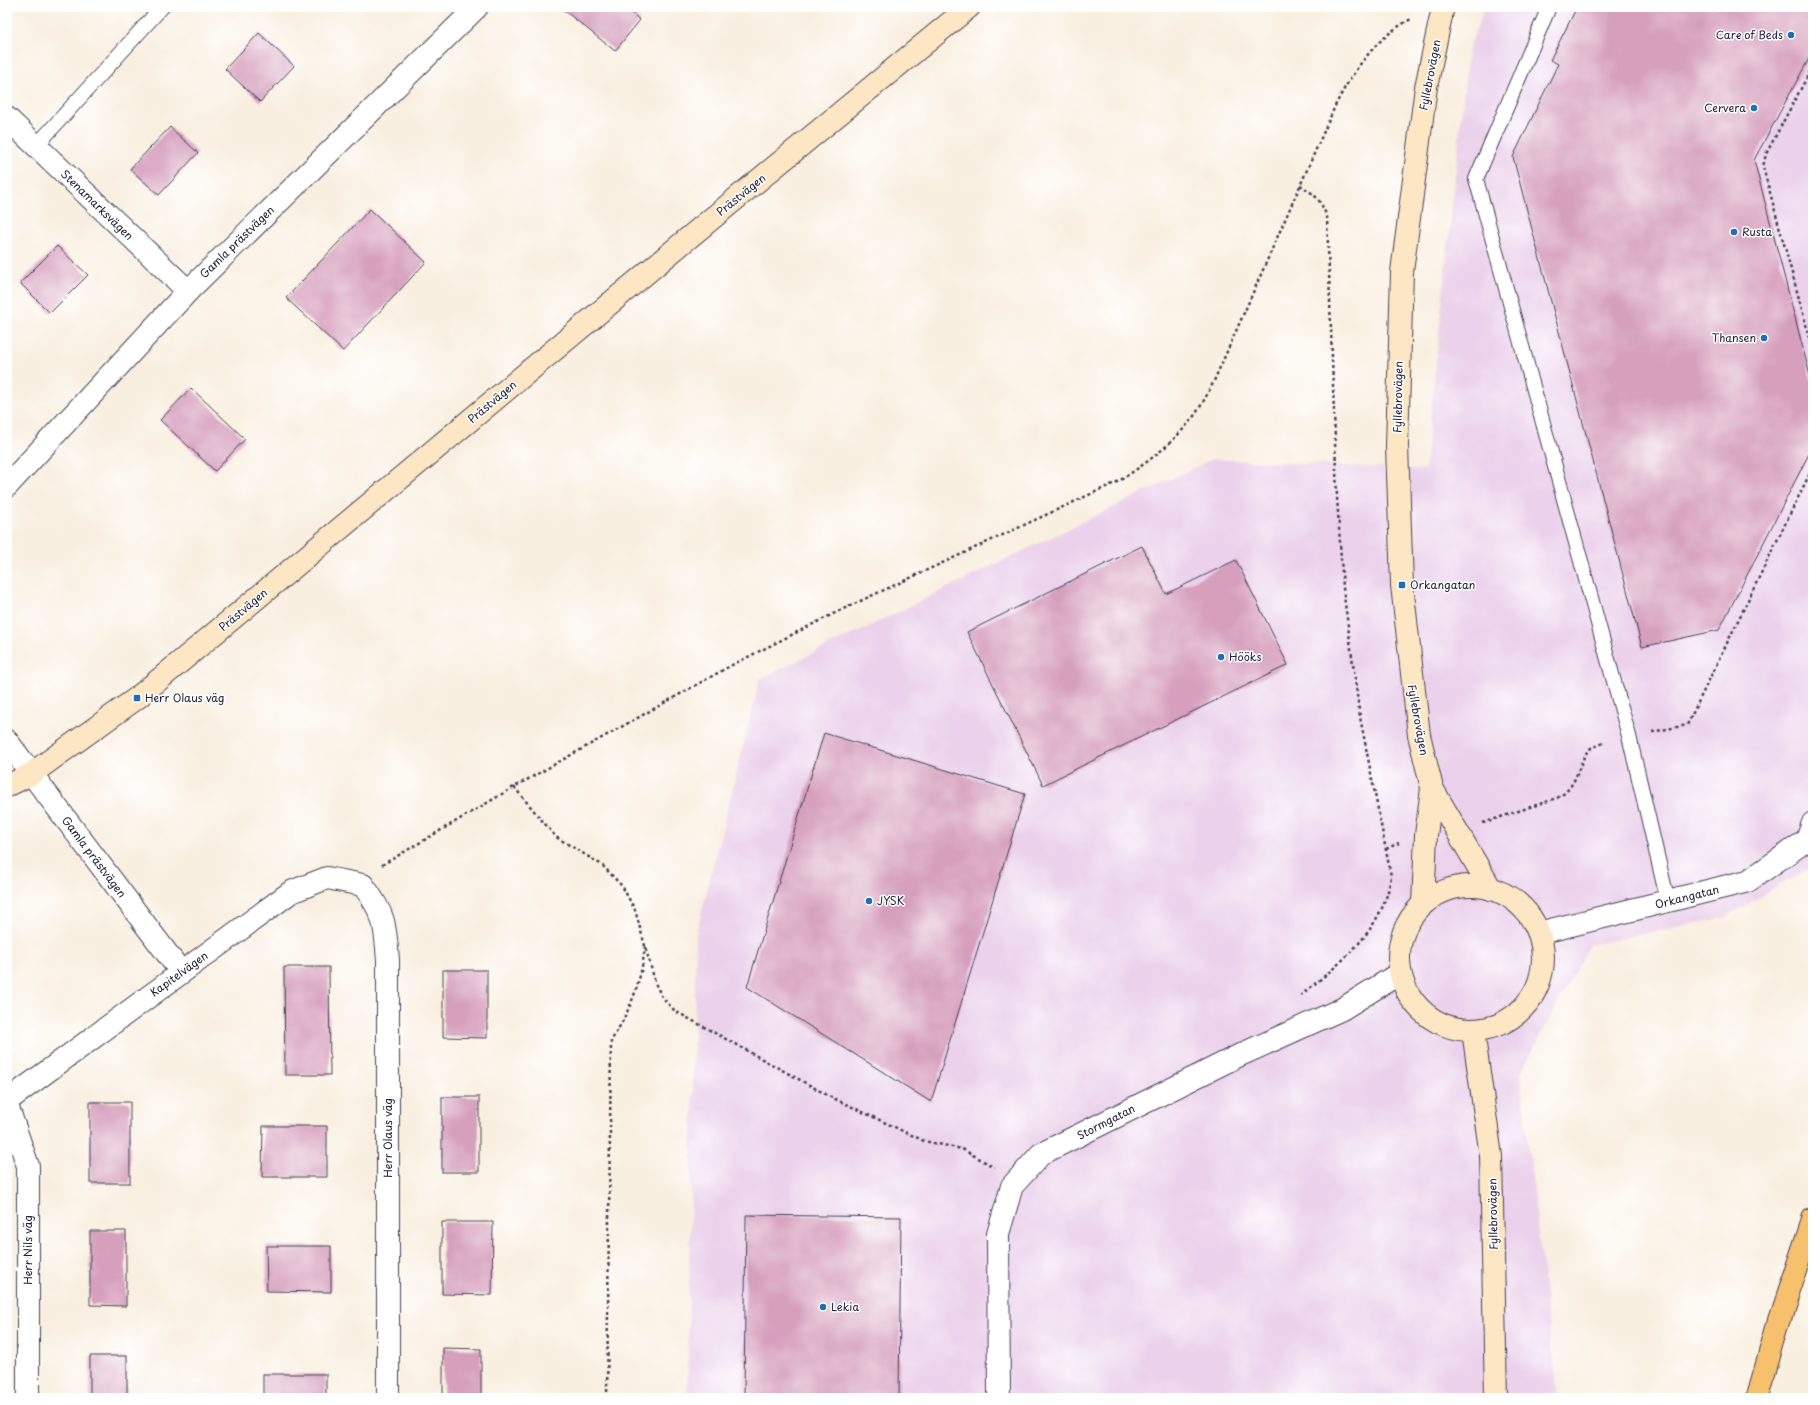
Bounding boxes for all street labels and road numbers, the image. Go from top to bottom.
street label: Fyllebrovägen [1414,38,1445,112]
street label: Stenamarksvägen [57,166,137,244]
street label: Prästvägen [712,169,769,220]
street label: Gamla prästvägen [195,201,278,282]
street label: Fyllebrovägen [1388,361,1407,433]
street label: Prästvägen [464,376,520,427]
street label: Prästvägen [215,584,271,635]
street label: Fyllebrovägen [1404,683,1433,757]
street label: Gamla prästvägen [58,812,131,901]
street label: Orkangatan [1653,880,1721,913]
street label: Kapitelvägen [146,947,211,1000]
street label: Herr Olaus väg [379,1098,396,1178]
street label: Stormgatan [1074,1100,1138,1143]
street label: Fyllebrovägen [1483,1178,1502,1250]
street label: Herr Nils väg [19,1215,36,1285]

